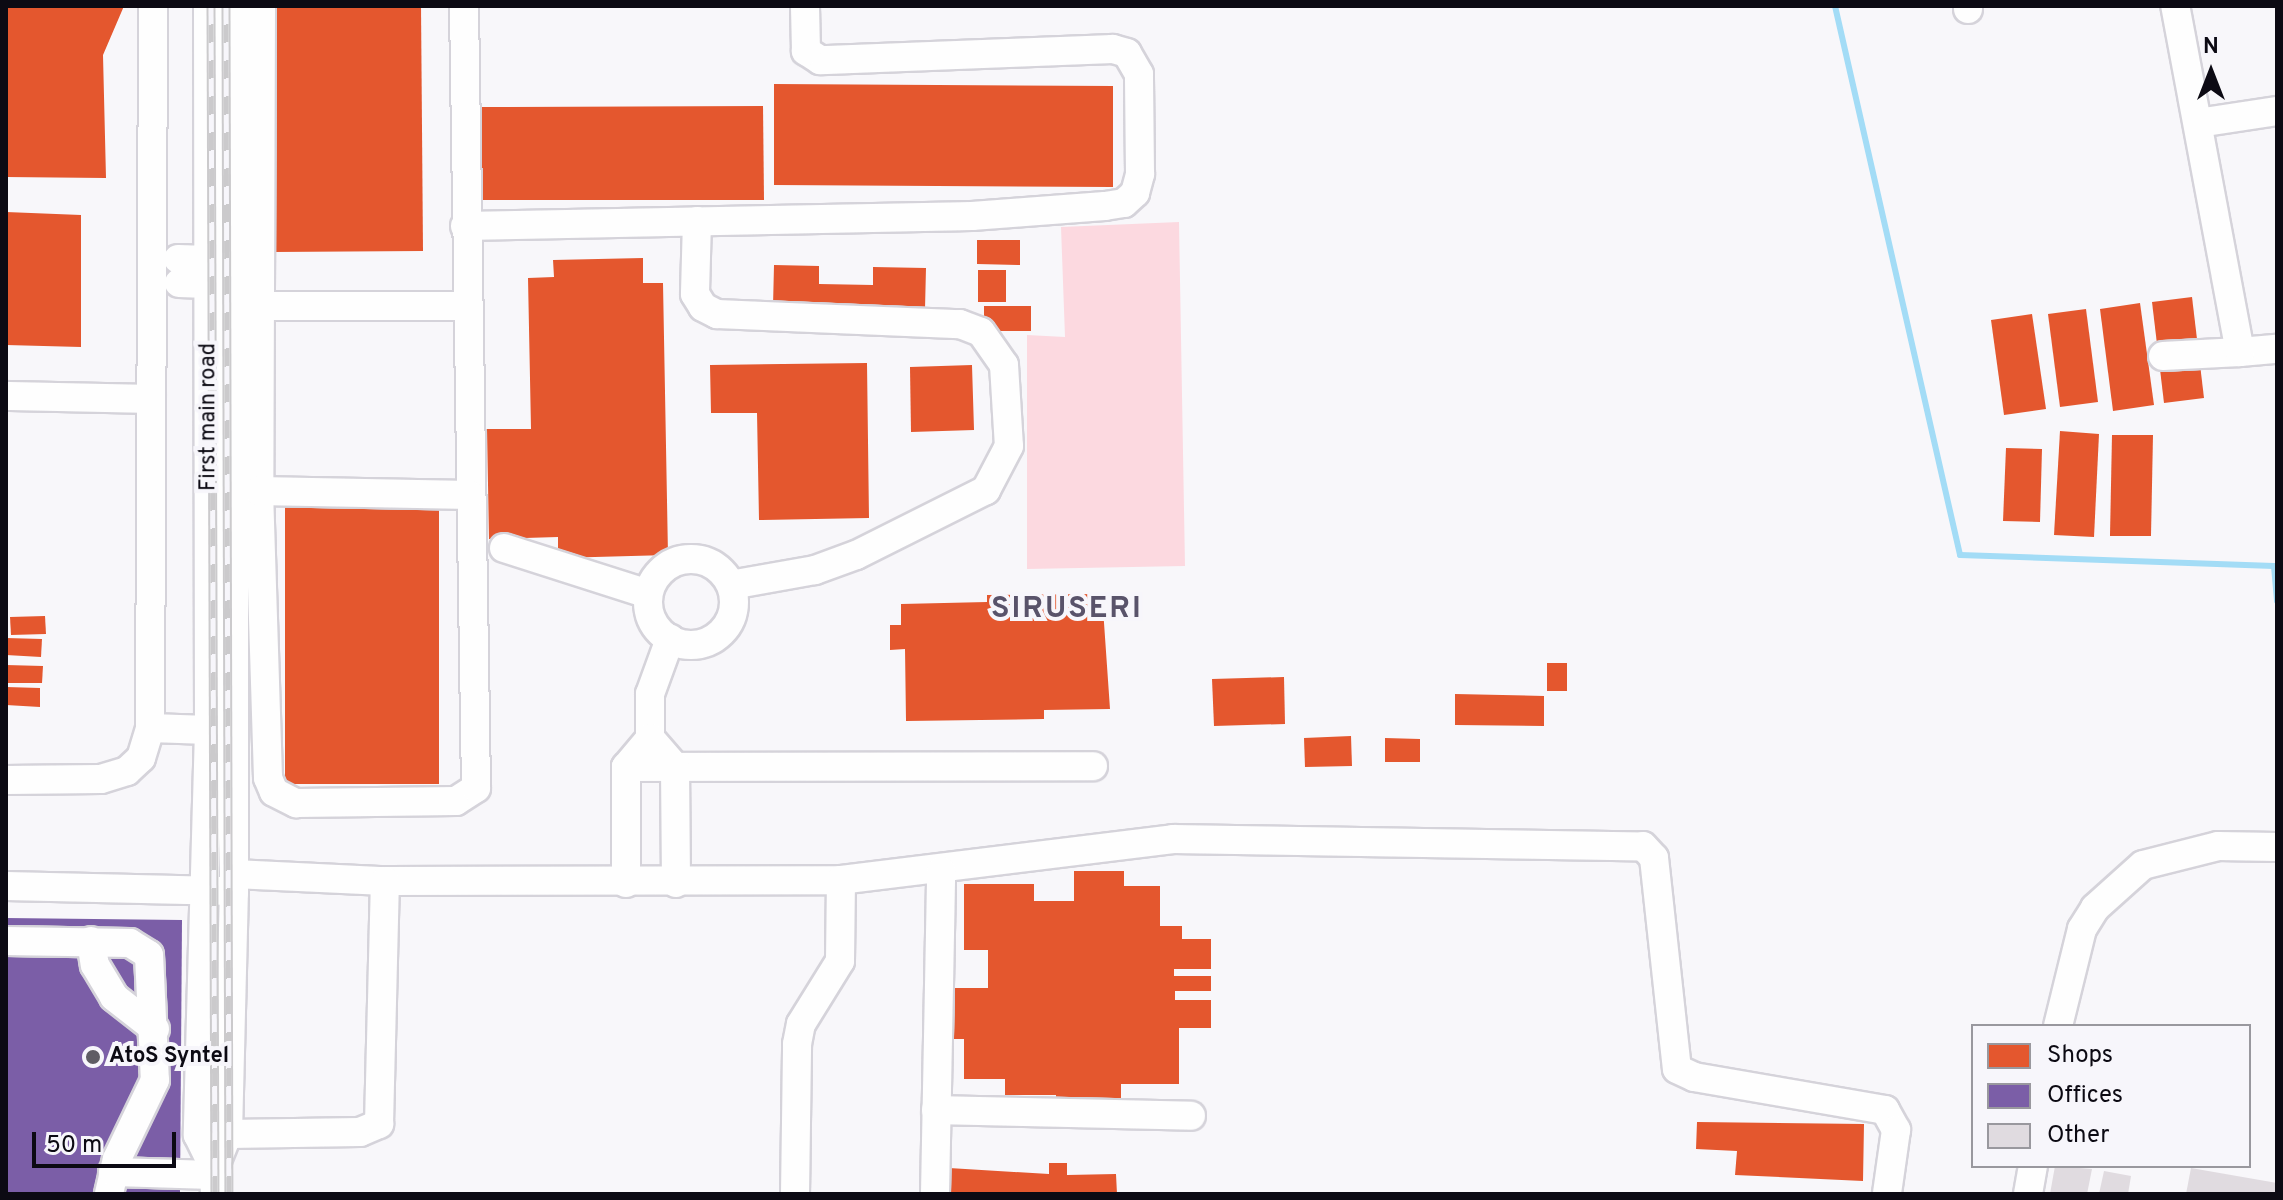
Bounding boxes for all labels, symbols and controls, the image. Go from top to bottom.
north arrow [2171,32,2251,112]
text: N [2203,34,2219,61]
street label: First main road [196,343,222,491]
district label: SIRUSERI [991,592,1143,628]
legend [1971,1024,2251,1168]
text: Shops [2047,1041,2113,1071]
place label: AtoS Syntel [109,1044,229,1070]
marker: AtoS Syntel [84,1048,102,1066]
text: Offices [2047,1081,2123,1111]
scale bar [36,1116,180,1166]
text: Other [2047,1121,2109,1151]
text: 50 m [46,1131,102,1161]

